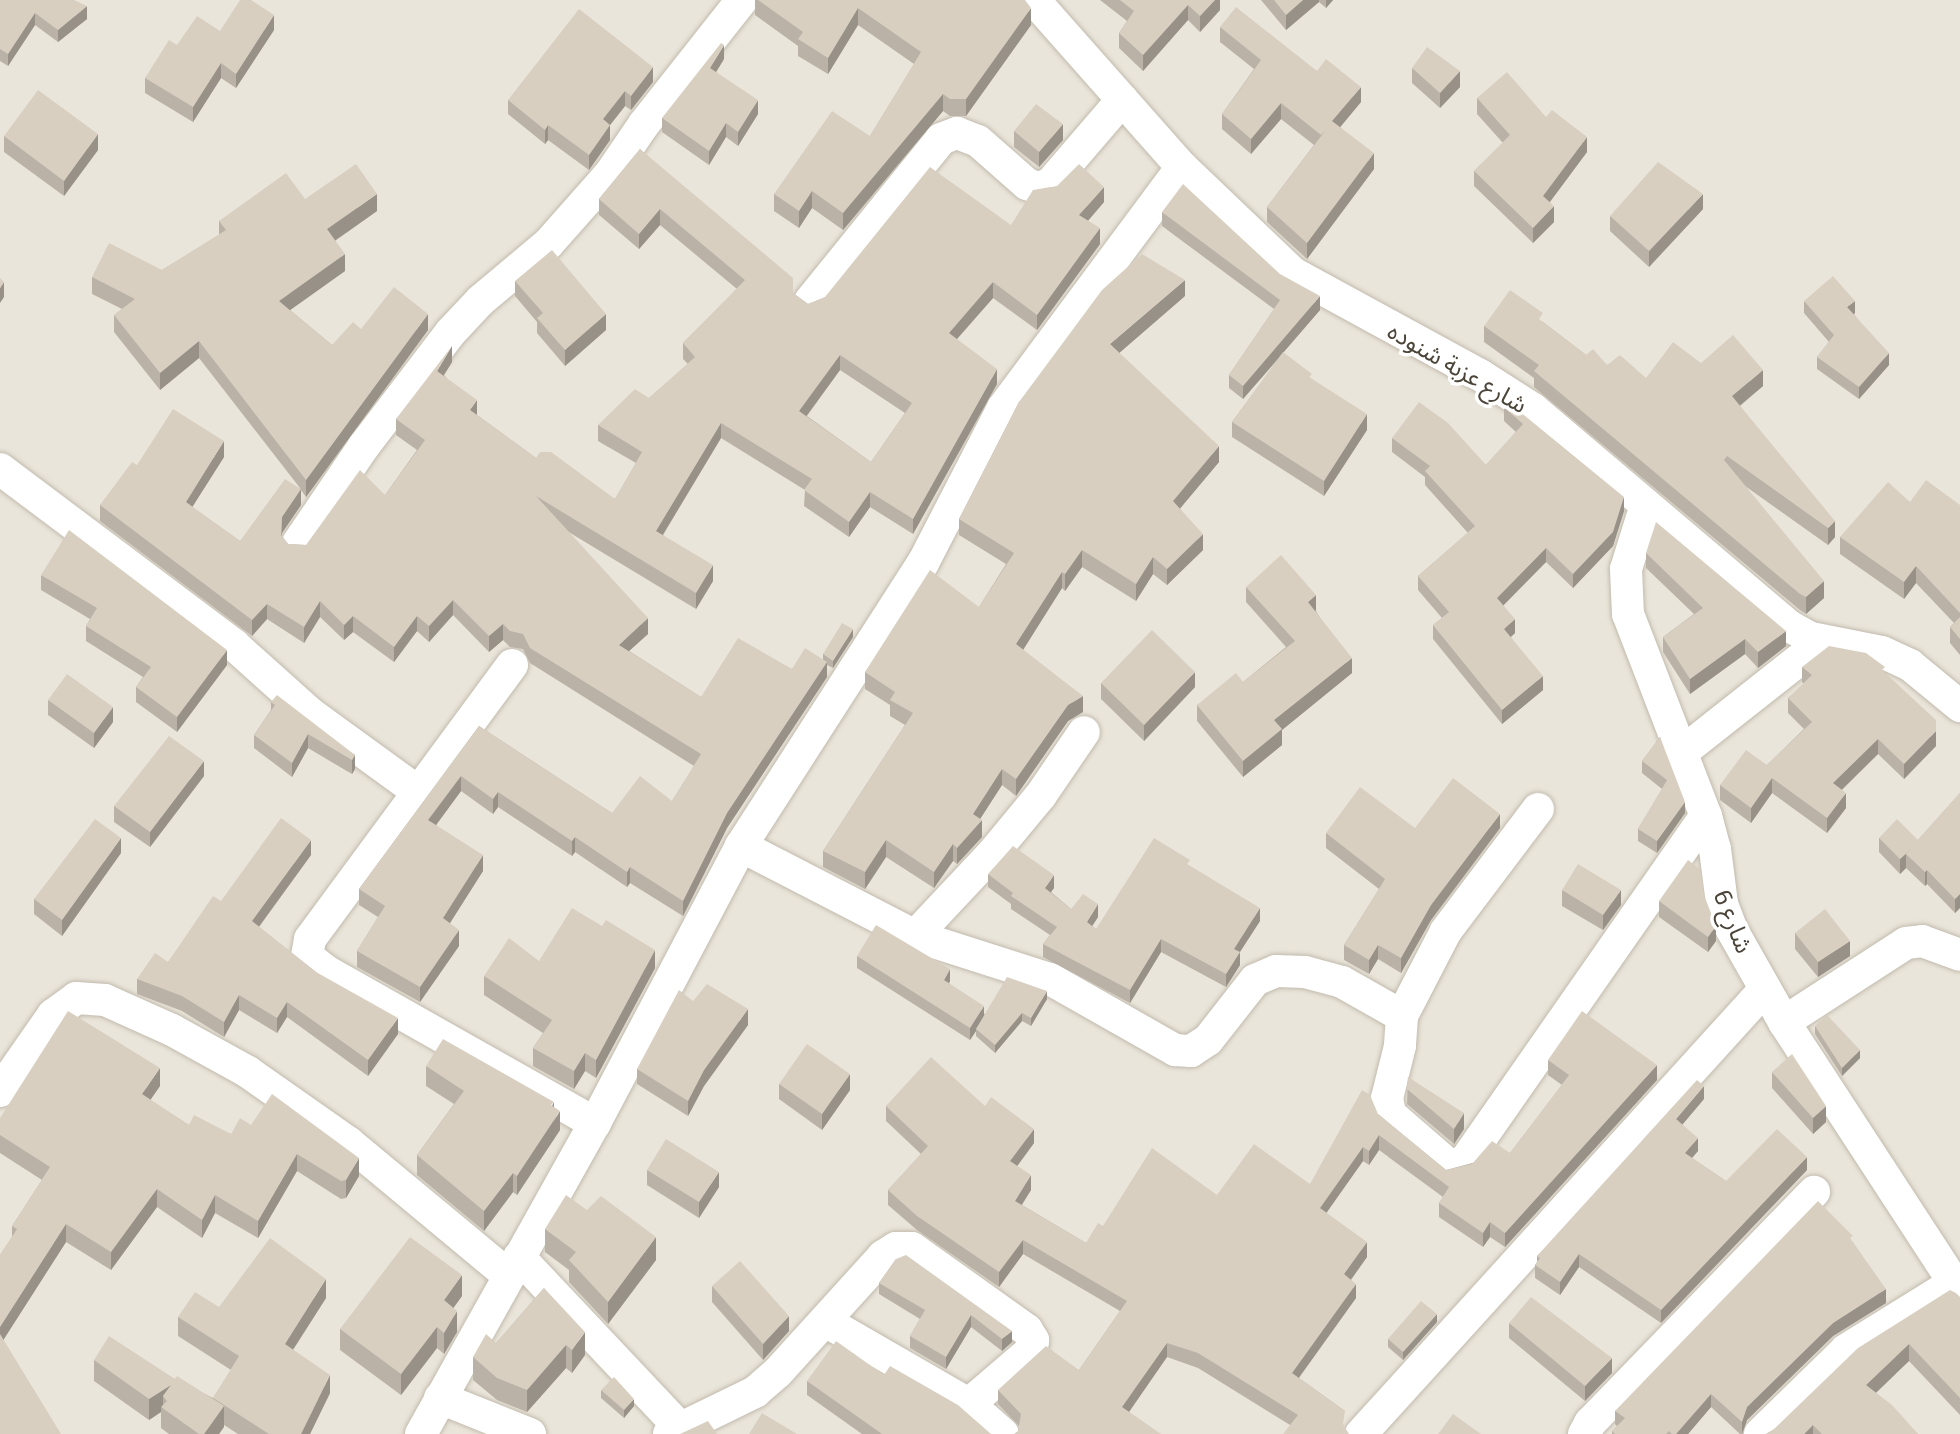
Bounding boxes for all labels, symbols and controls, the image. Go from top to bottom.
street label: شارع عزبة شنوده [1383,316,1533,418]
street label: شارع 6 [1708,885,1760,957]

